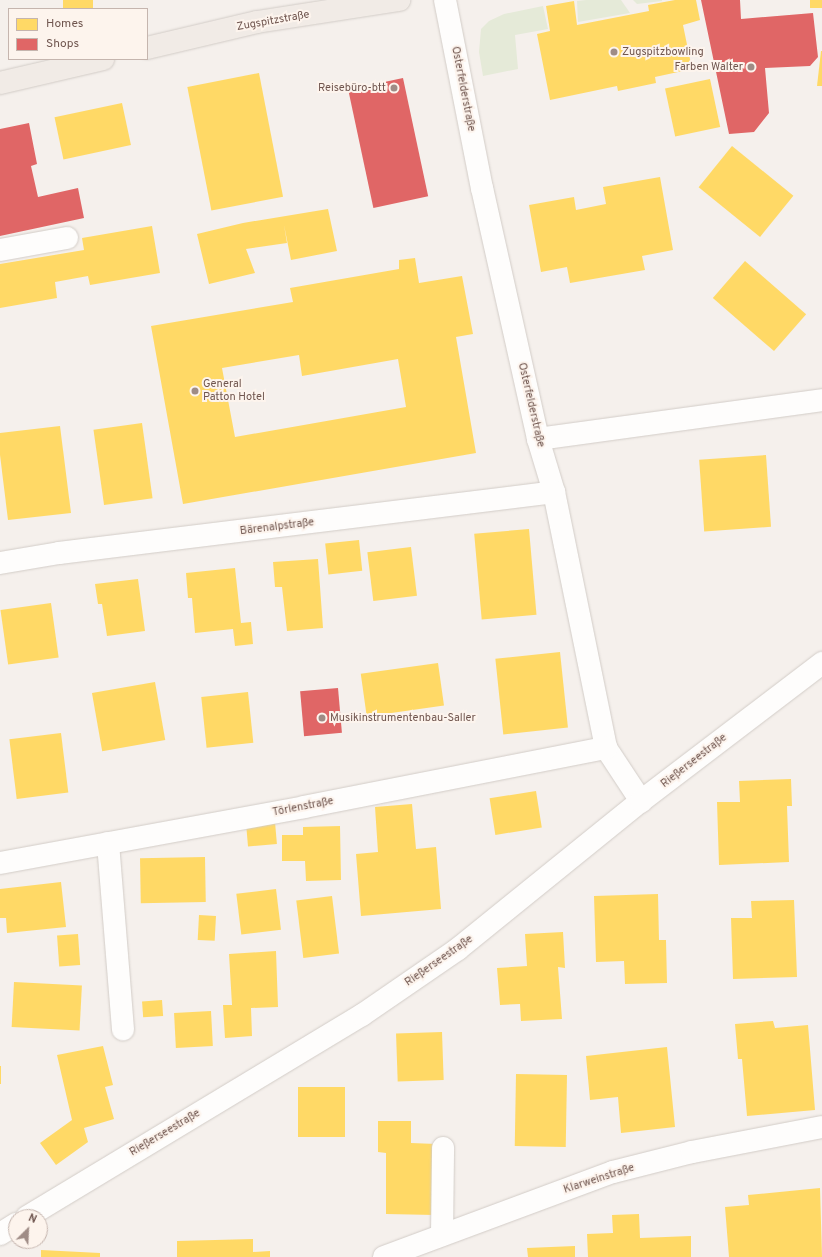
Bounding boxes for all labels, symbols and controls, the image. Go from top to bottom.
legend [8,8,148,60]
street label: Zugspitzstraße [236,8,310,34]
text: Homes [46,16,83,32]
text: Shops [46,36,79,52]
street label: Osterfelderstraße [448,45,478,133]
place label: Zugspitzbowling [622,45,704,59]
marker: Zugspitzbowling [609,47,619,57]
place label: Farben Walter [674,60,743,74]
marker: Farben Walter [746,62,756,72]
place label: Reisebüro-btt [318,81,386,95]
marker: Reisebüro-btt [389,83,399,93]
street label: Osterfelderstraße [515,361,547,449]
place label: General Patton Hotel [203,378,265,404]
marker: General Patton Hotel [190,386,200,396]
street label: Bärenalpstraße [239,516,315,538]
place label: Musikinstrumentenbau-Saller [330,711,476,725]
marker: Musikinstrumentenbau-Saller [317,713,327,723]
street label: Rießerseestraße [658,731,730,791]
street label: Törlenstraße [271,795,335,819]
street label: Rießerseestraße [403,933,475,989]
street label: Rießerseestraße [127,1107,203,1159]
street label: Klarweinstraße [562,1161,636,1197]
north arrow [8,1209,48,1249]
text: N [26,1211,39,1227]

